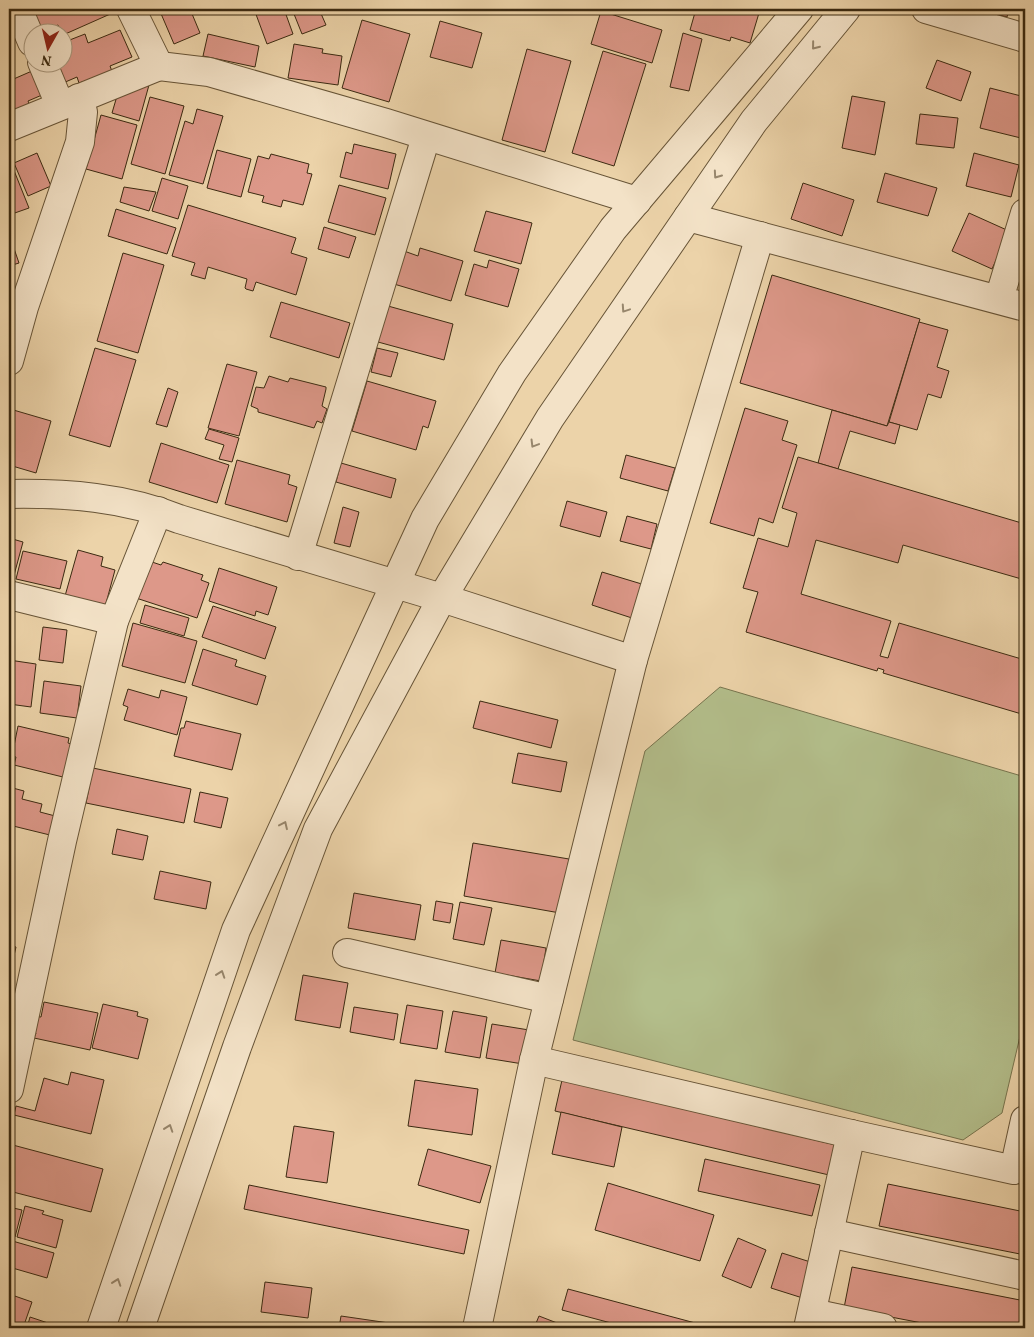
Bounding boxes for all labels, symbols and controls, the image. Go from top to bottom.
north arrow [22,22,72,72]
one-way arrow [812,41,821,50]
text: N [40,49,53,70]
one-way arrow [714,170,723,179]
one-way arrow [622,304,631,313]
one-way arrow [531,439,541,448]
one-way arrow [278,821,289,830]
one-way arrow [215,971,225,979]
one-way arrow [163,1125,173,1133]
one-way arrow [111,1278,121,1287]

